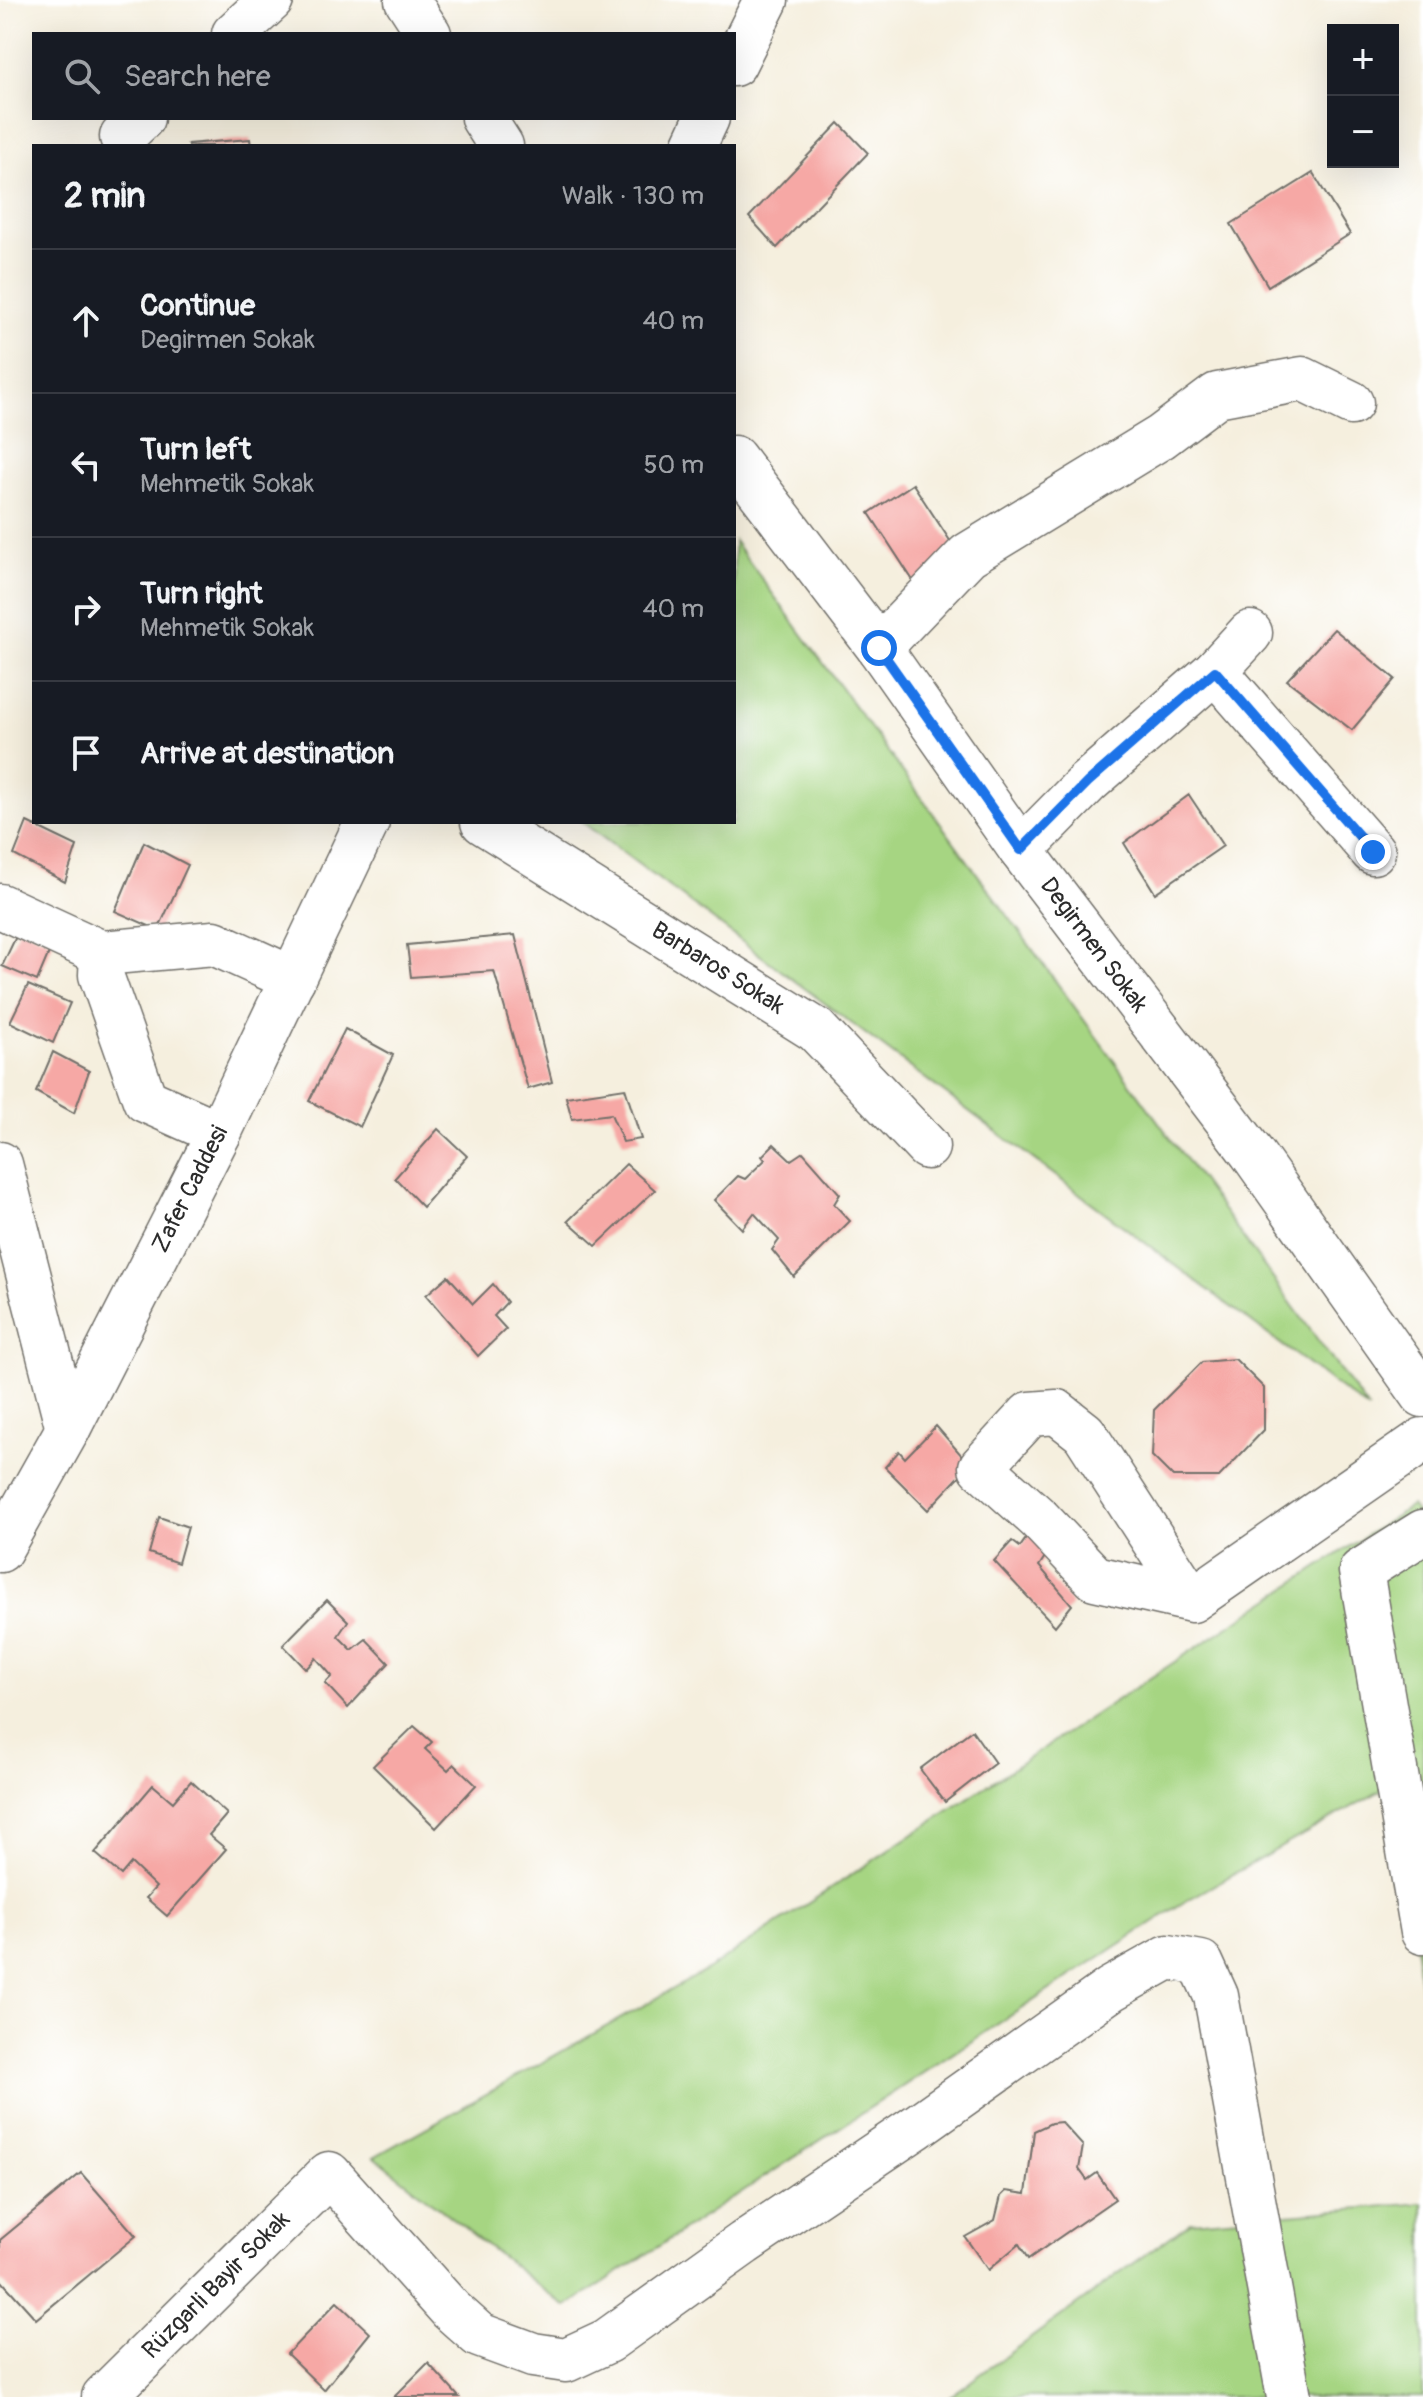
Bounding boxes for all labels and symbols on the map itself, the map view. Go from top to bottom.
route start [861,630,897,666]
route end [1355,834,1391,870]
street label: Degirmen Sokak [1034,872,1154,1018]
street label: Barbaros Sokak [646,916,790,1020]
street label: Zafer Caddesi [146,1121,234,1257]
street label: Rüzgarli Bayir Sokak [136,2205,296,2365]

